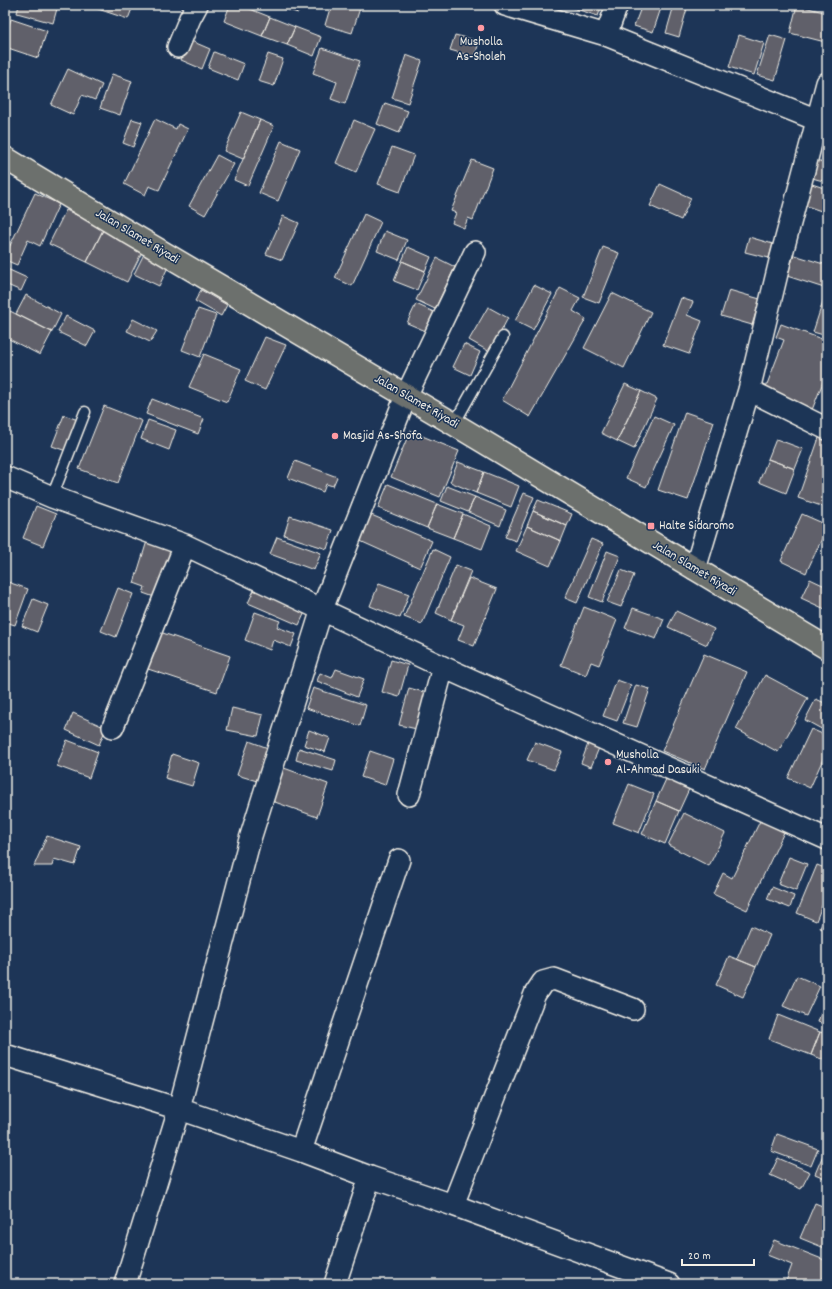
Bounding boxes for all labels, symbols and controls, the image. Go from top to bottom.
marker: Musholla As-Sholeh [476,23,486,33]
place label: Musholla As-Sholeh [456,33,506,67]
street label: Jalan Slamet Riyadi [91,204,183,270]
street label: Jalan Slamet Riyadi [370,370,462,434]
place label: Masjid As-Shofa [343,427,423,446]
marker: Masjid As-Shofa [330,431,340,441]
place label: Halte Sidaromo [659,517,734,536]
marker: Halte Sidaromo [646,521,656,531]
street label: Jalan Slamet Riyadi [648,536,740,602]
place label: Musholla Al-Ahmad Dasuki [616,746,700,780]
marker: Musholla Al-Ahmad Dasuki [603,757,613,767]
scale bar [682,1241,754,1267]
text: 20 m [688,1248,711,1265]

